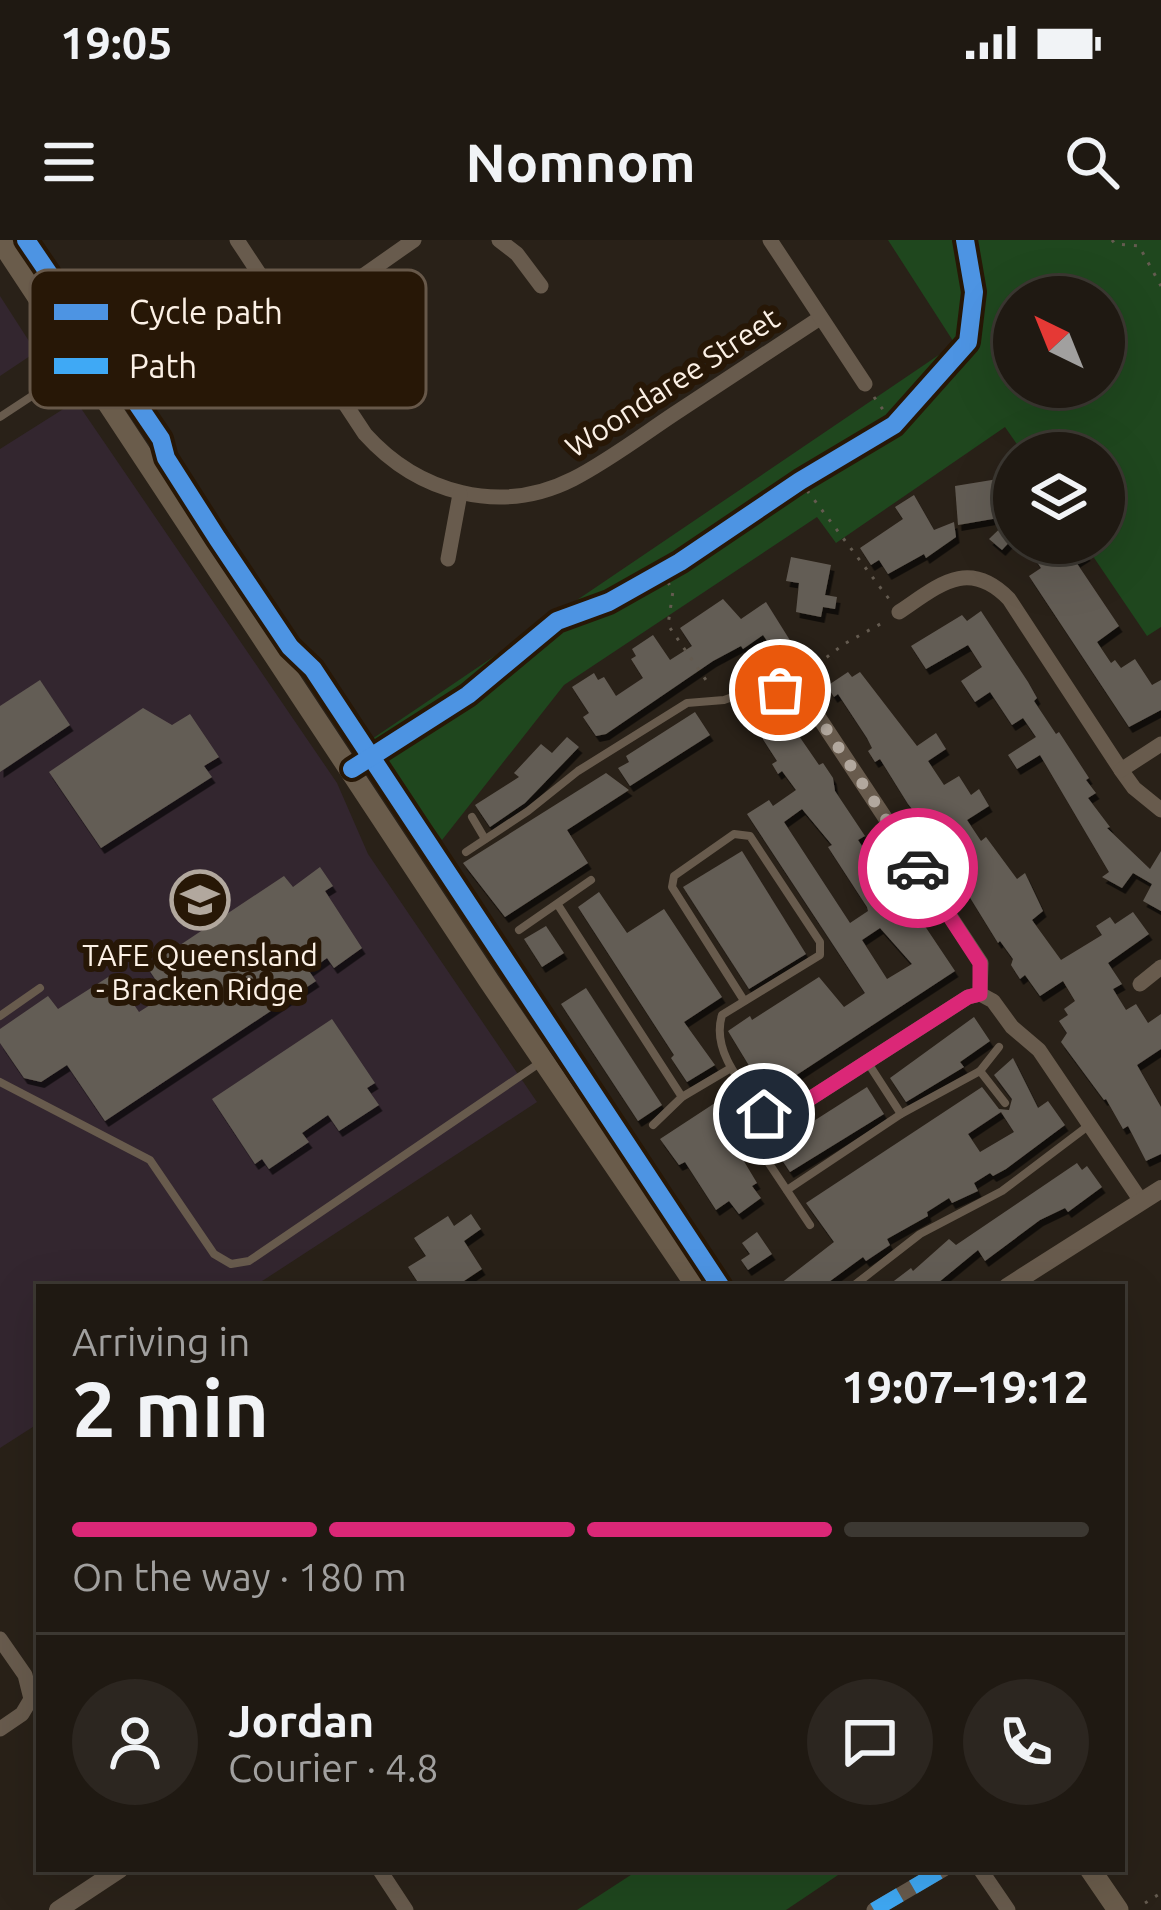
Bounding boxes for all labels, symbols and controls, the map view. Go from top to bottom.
text: 19:05 [60,17,173,68]
icon: menu [36,129,102,195]
icon: search [1059,129,1125,195]
text: Nomnom [466,132,696,192]
legend [30,270,426,408]
north arrow [993,276,1125,408]
map controls [993,276,1125,564]
text: Cycle path [129,293,283,330]
street label: Woondaree Street [559,300,785,464]
text: Path [129,347,197,384]
button: layers [993,432,1125,564]
pin [729,639,831,741]
icon: bag [747,657,813,723]
courier [858,808,978,928]
icon: car [885,835,951,901]
school or university icon: TAFE Queensland - Bracken Ridge [169,869,231,931]
place label: TAFE Queensland - Bracken Ridge [82,938,318,1006]
pin [713,1063,815,1165]
icon: home [731,1081,797,1147]
text: Arriving in [72,1320,250,1363]
text: 19:07–19:12 [841,1361,1089,1412]
text: 2 min [72,1364,269,1452]
text: On the way · 180 m [72,1555,407,1598]
button: person [72,1679,198,1805]
button: chat [807,1679,933,1805]
button: phone [963,1679,1089,1805]
text: Jordan [228,1695,374,1746]
text: Courier · 4.8 [228,1746,439,1789]

